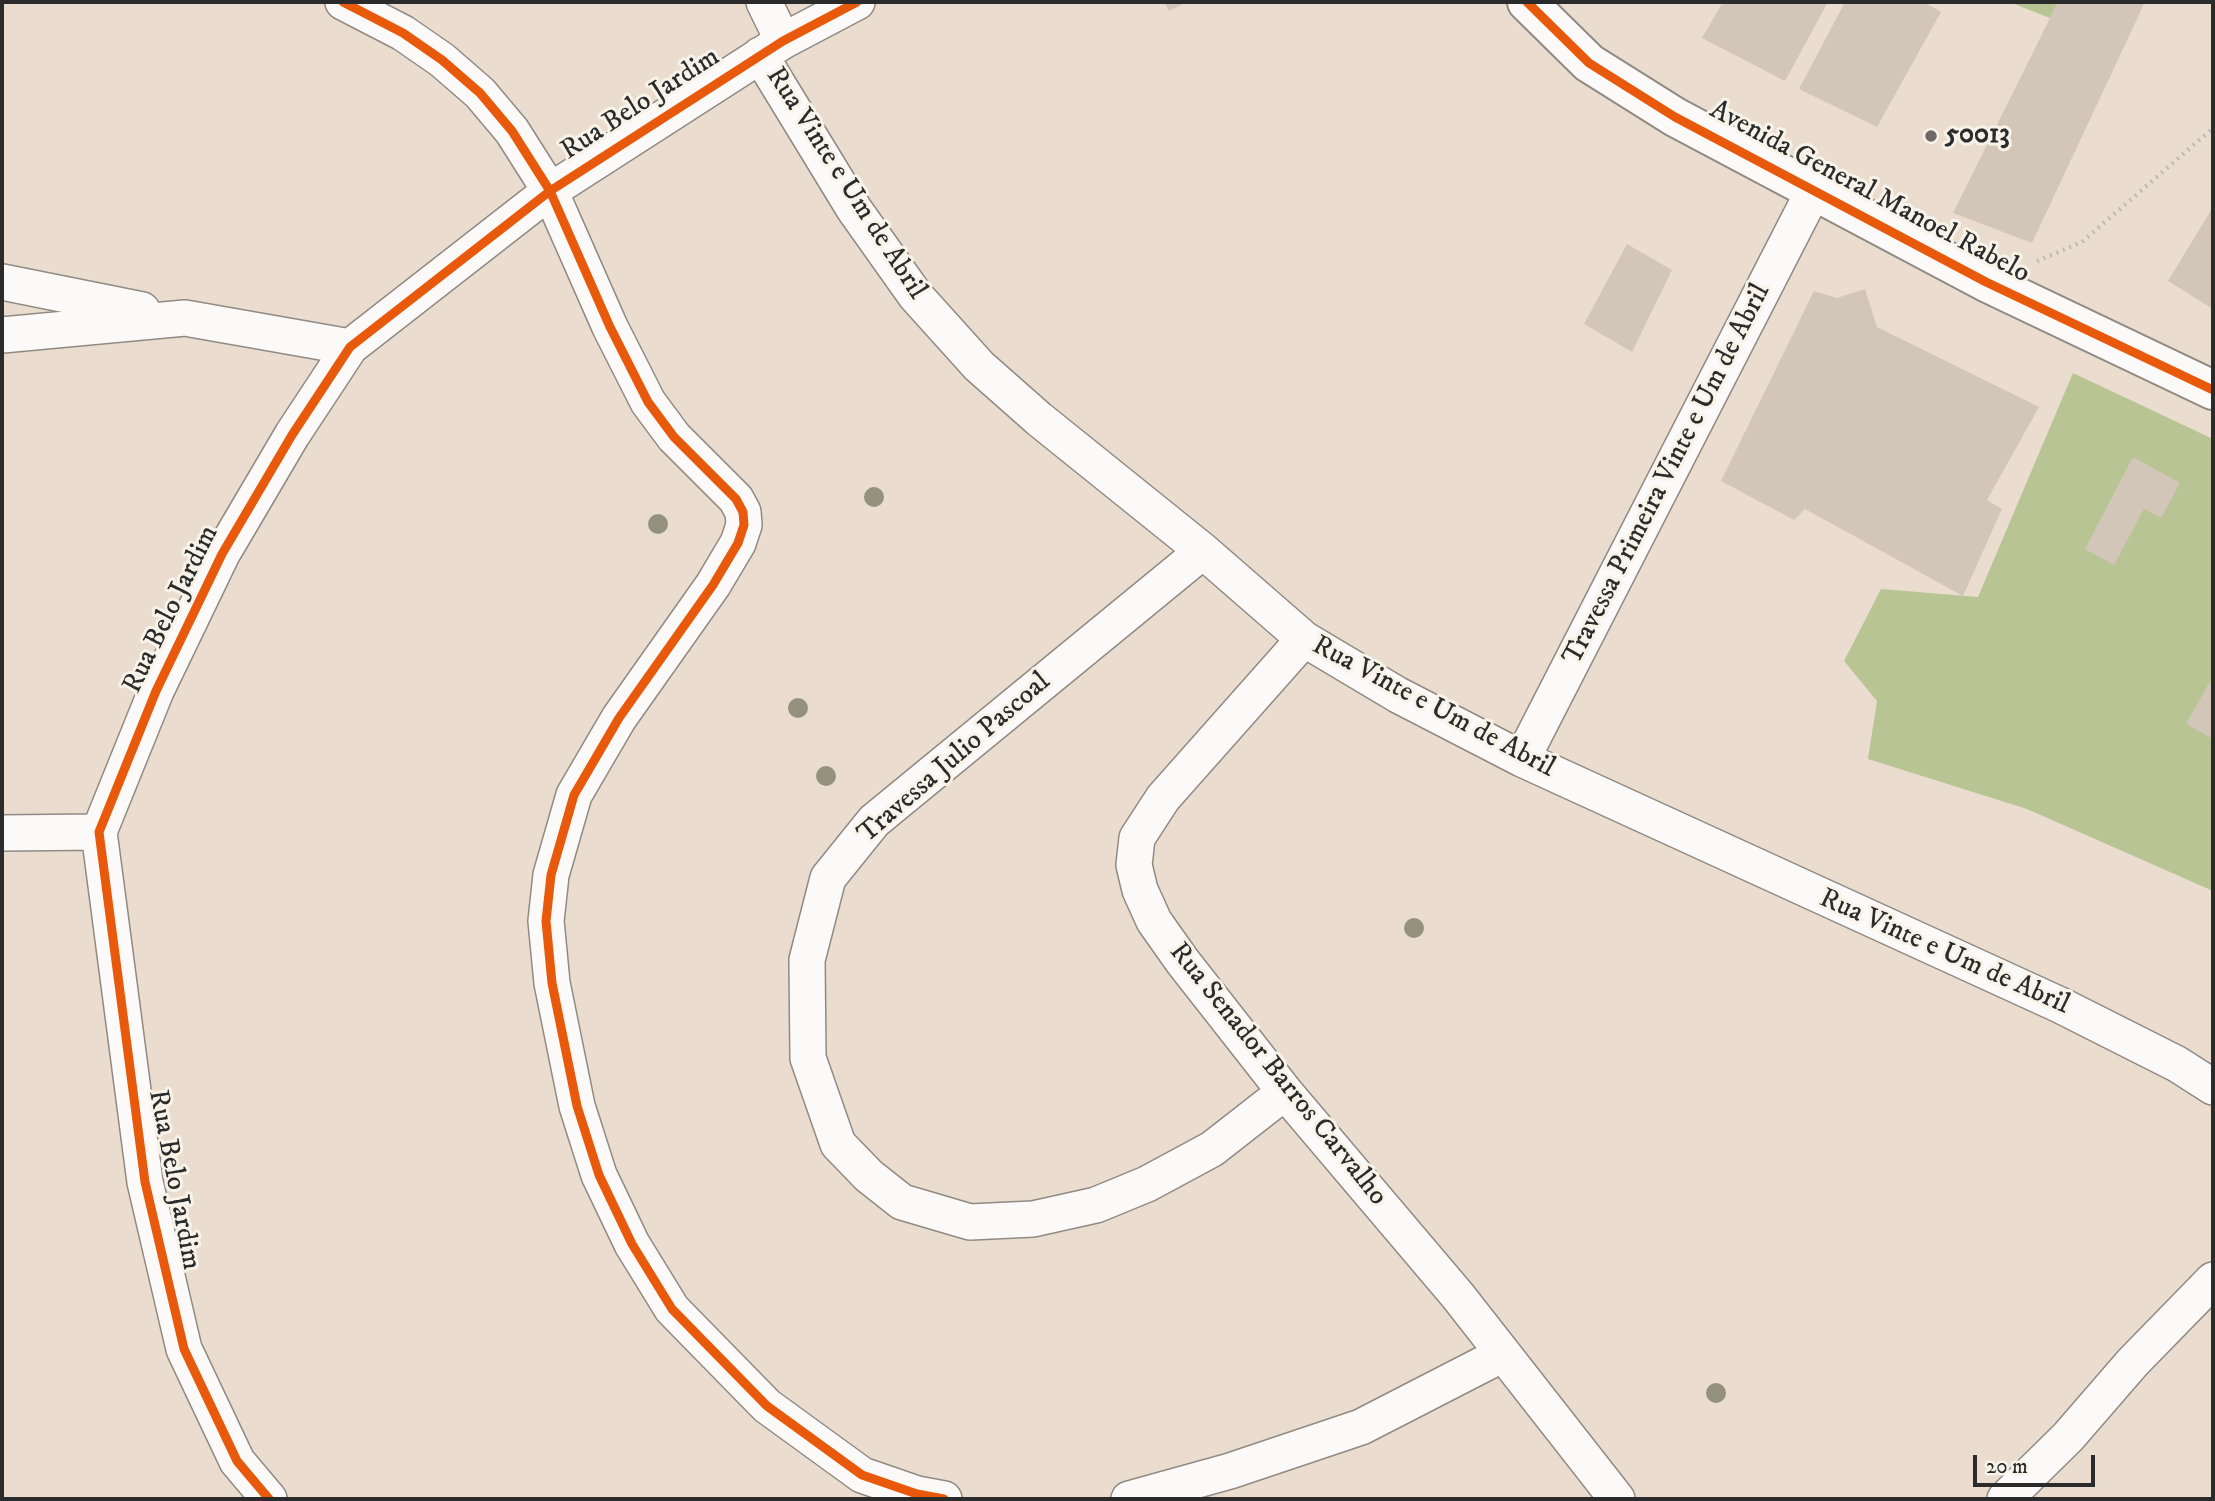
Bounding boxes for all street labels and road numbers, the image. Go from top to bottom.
street label: Rua Belo Jardim [555,41,727,169]
street label: Rua Vinte e Um de Abril [757,62,933,306]
street label: Avenida General Manoel Rabelo [1703,94,2035,292]
street label: Travessa Primeira Vinte e Um de Abril [1557,279,1779,671]
street label: Rua Belo Jardim [117,521,227,699]
street label: Rua Vinte e Um de Abril [1306,630,1560,786]
street label: Travessa Julio Pascoal [852,666,1058,852]
street label: Rua Vinte e Um de Abril [1814,883,2074,1023]
street label: Rua Senador Barros Carvalho [1161,937,1393,1213]
street label: Rua Belo Jardim [139,1087,207,1273]

